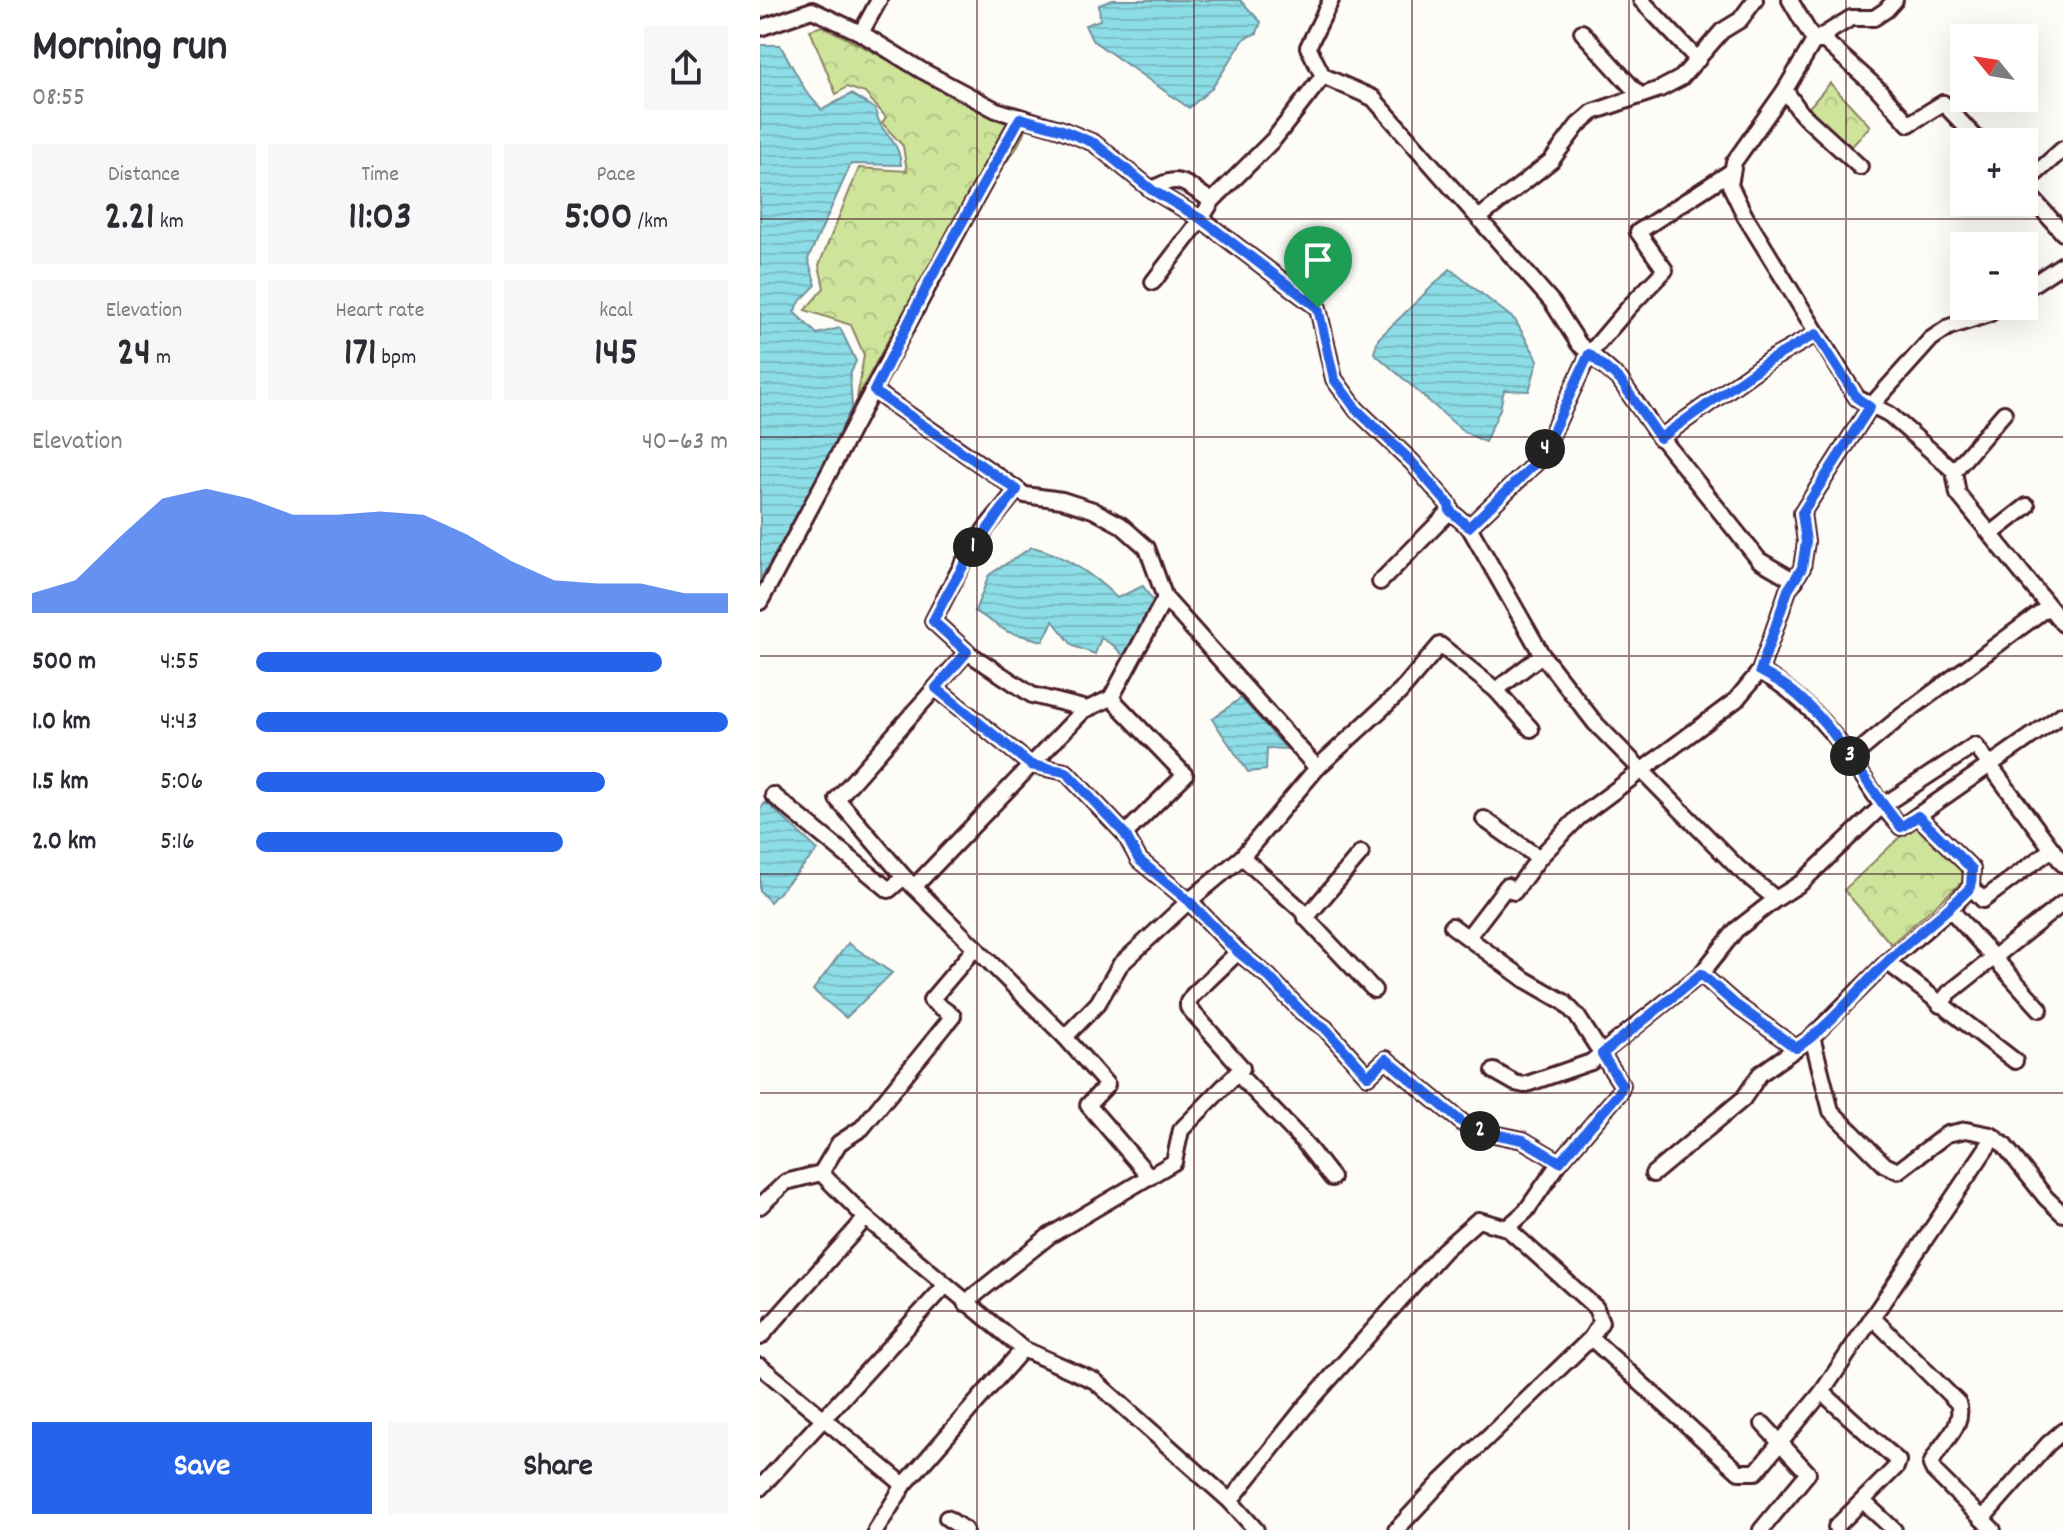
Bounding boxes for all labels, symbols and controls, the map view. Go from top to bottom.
text: Morning run [32,18,227,81]
north arrow [1950,24,2038,112]
map controls [1950,24,2038,320]
button: share [644,26,728,110]
text: 08:55 [32,80,85,117]
button: + [1950,128,2038,216]
text: Distance [108,160,180,191]
text: Time [361,160,399,191]
text: Pace [597,160,635,191]
text: 2.21 [104,191,155,248]
text: 11:03 [348,191,412,248]
text: 5:00 [564,191,633,248]
text: km [155,207,184,238]
text: /km [633,207,668,238]
pin [1284,226,1352,308]
button: − [1950,232,2038,320]
icon: arrive [1296,238,1340,282]
text: Elevation [106,296,182,327]
text: Heart rate [336,296,424,327]
text: kcal [599,296,633,327]
text: 24 [117,327,151,384]
text: 171 [344,327,377,384]
text: 145 [594,327,638,384]
text: m [151,343,171,374]
text: bpm [377,343,416,374]
text: Elevation [32,424,122,461]
text: 40–63 m [642,424,728,461]
pin: 4 [1525,429,1565,469]
text: 4 [1540,433,1550,464]
pin: 1 [953,527,993,567]
text: 1 [971,531,975,562]
text: 500 m [32,644,96,681]
text: 4:55 [160,644,199,681]
text: 1.0 km [32,704,91,741]
text: 4:43 [160,704,197,741]
pin: 3 [1830,736,1870,776]
text: 3 [1845,740,1855,771]
text: 1.5 km [32,764,89,801]
text: 5:06 [160,764,203,801]
text: 2.0 km [32,824,96,861]
text: 5:16 [160,824,195,861]
pin: 2 [1460,1111,1500,1151]
text: 2 [1475,1115,1485,1146]
button: Save [32,1422,372,1514]
button: Share [388,1422,728,1514]

